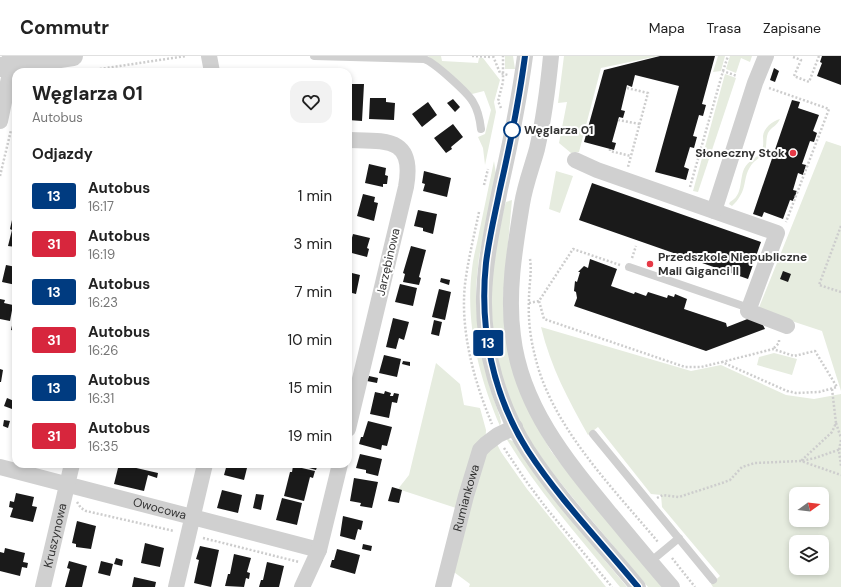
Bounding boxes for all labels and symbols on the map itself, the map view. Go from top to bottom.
marker: Węglarza 01 [503,121,521,139]
place label: Węglarza 01 [524,122,593,138]
place label: Słoneczny Stok [695,145,785,161]
marker: Słoneczny Stok [788,148,798,158]
street label: Jarzębinowa [372,227,404,297]
place label: Przedszkole Niepubliczne Mali Giganci II [658,249,807,279]
marker: Przedszkole Niepubliczne Mali Giganci II [645,259,655,269]
line badge: 13 [470,330,506,356]
street label: Rumiankowa [449,462,483,533]
north arrow [789,487,829,527]
street label: Owocowa [131,494,188,523]
street label: Kruszynowa [40,502,71,569]

